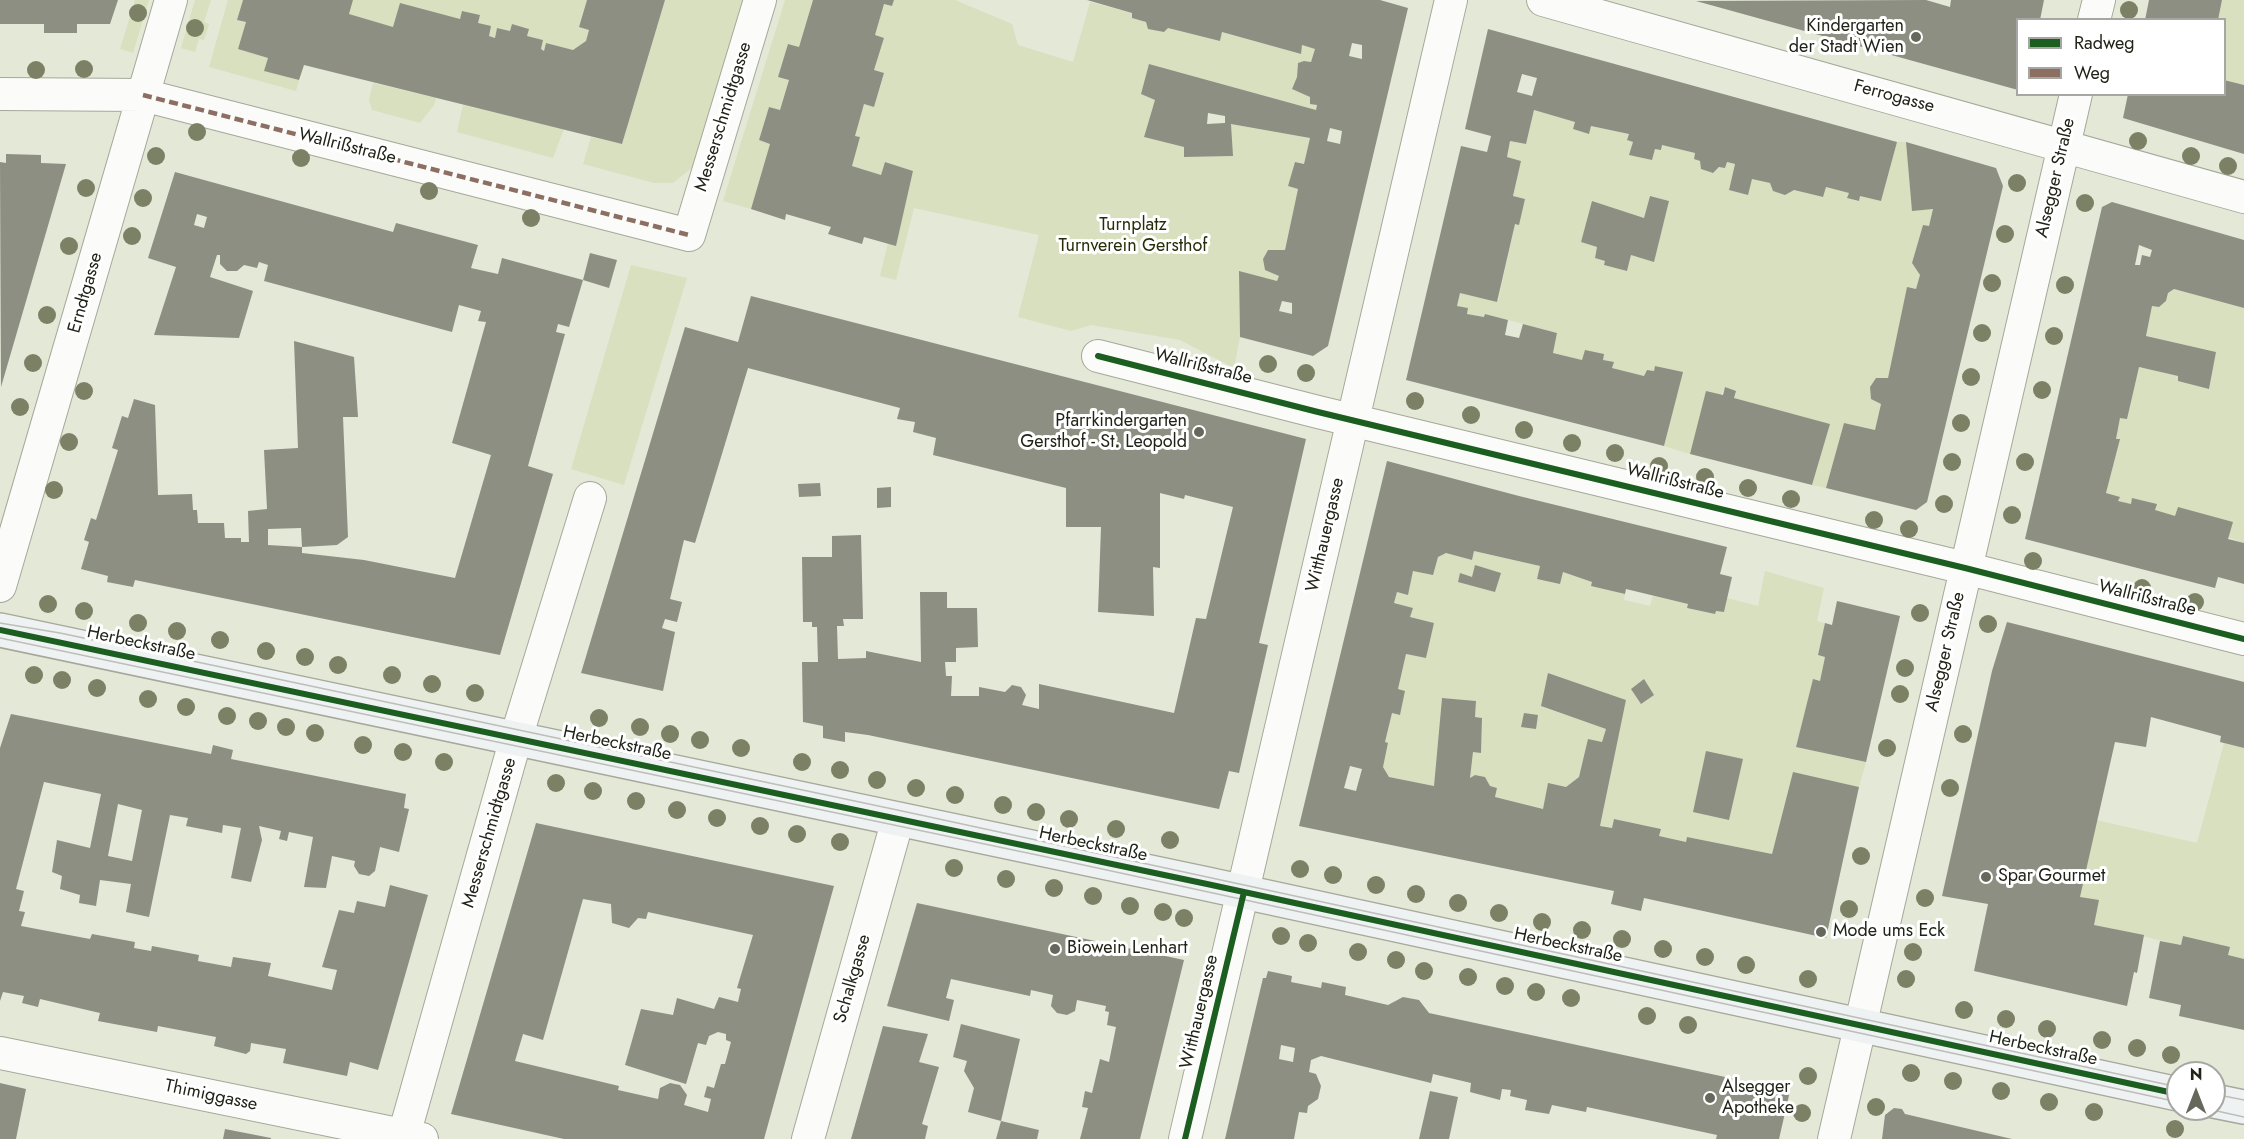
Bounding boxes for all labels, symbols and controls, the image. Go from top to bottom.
place label: Kindergarten der Stadt Wien [1789,16,1904,58]
legend [2016,18,2226,96]
marker: Kindergarten der Stadt Wien [1909,30,1923,44]
text: Radweg [2074,30,2135,56]
street label: Messerschmidtgasse [691,40,757,194]
text: Weg [2074,60,2110,86]
street label: Ferrogasse [1851,76,1937,118]
street label: Alsegger Straße [2032,116,2080,240]
street label: Wallrißstraße [296,124,398,170]
park label: Turnplatz Turnverein Gersthof [1059,215,1207,258]
street label: Erndtgasse [64,250,108,336]
street label: Wallrißstraße [1152,344,1254,390]
place label: Pfarrkindergarten Gersthof - St. Leopold [1020,411,1187,454]
marker: Pfarrkindergarten Gersthof - St. Leopold [1192,425,1206,439]
street label: Wallrißstraße [1624,459,1726,505]
street label: Witthauergasse [1302,476,1350,594]
street label: Wallrißstraße [2096,576,2198,622]
street label: Alsegger Straße [1922,590,1970,714]
street label: Herbeckstraße [85,622,197,666]
street label: Herbeckstraße [561,722,673,766]
street label: Messerschmidtgasse [458,755,522,911]
street label: Herbeckstraße [1037,823,1149,867]
place label: Spar Gourmet [1998,866,2105,888]
marker: Spar Gourmet [1979,870,1993,884]
place label: Mode ums Eck [1833,921,1945,943]
street label: Herbeckstraße [1512,924,1624,968]
marker: Mode ums Eck [1814,925,1828,939]
street label: Schalkgasse [830,932,876,1026]
place label: Biowein Lenhart [1067,938,1187,960]
marker: Biowein Lenhart [1048,942,1062,956]
street label: Witthauergasse [1176,953,1224,1071]
street label: Herbeckstraße [1987,1027,2099,1071]
north arrow [2166,1061,2226,1121]
text: N [2190,1063,2202,1086]
street label: Thimiggasse [163,1076,259,1116]
place label: Alsegger Apotheke [1722,1077,1794,1120]
marker: Alsegger Apotheke [1703,1091,1717,1105]

